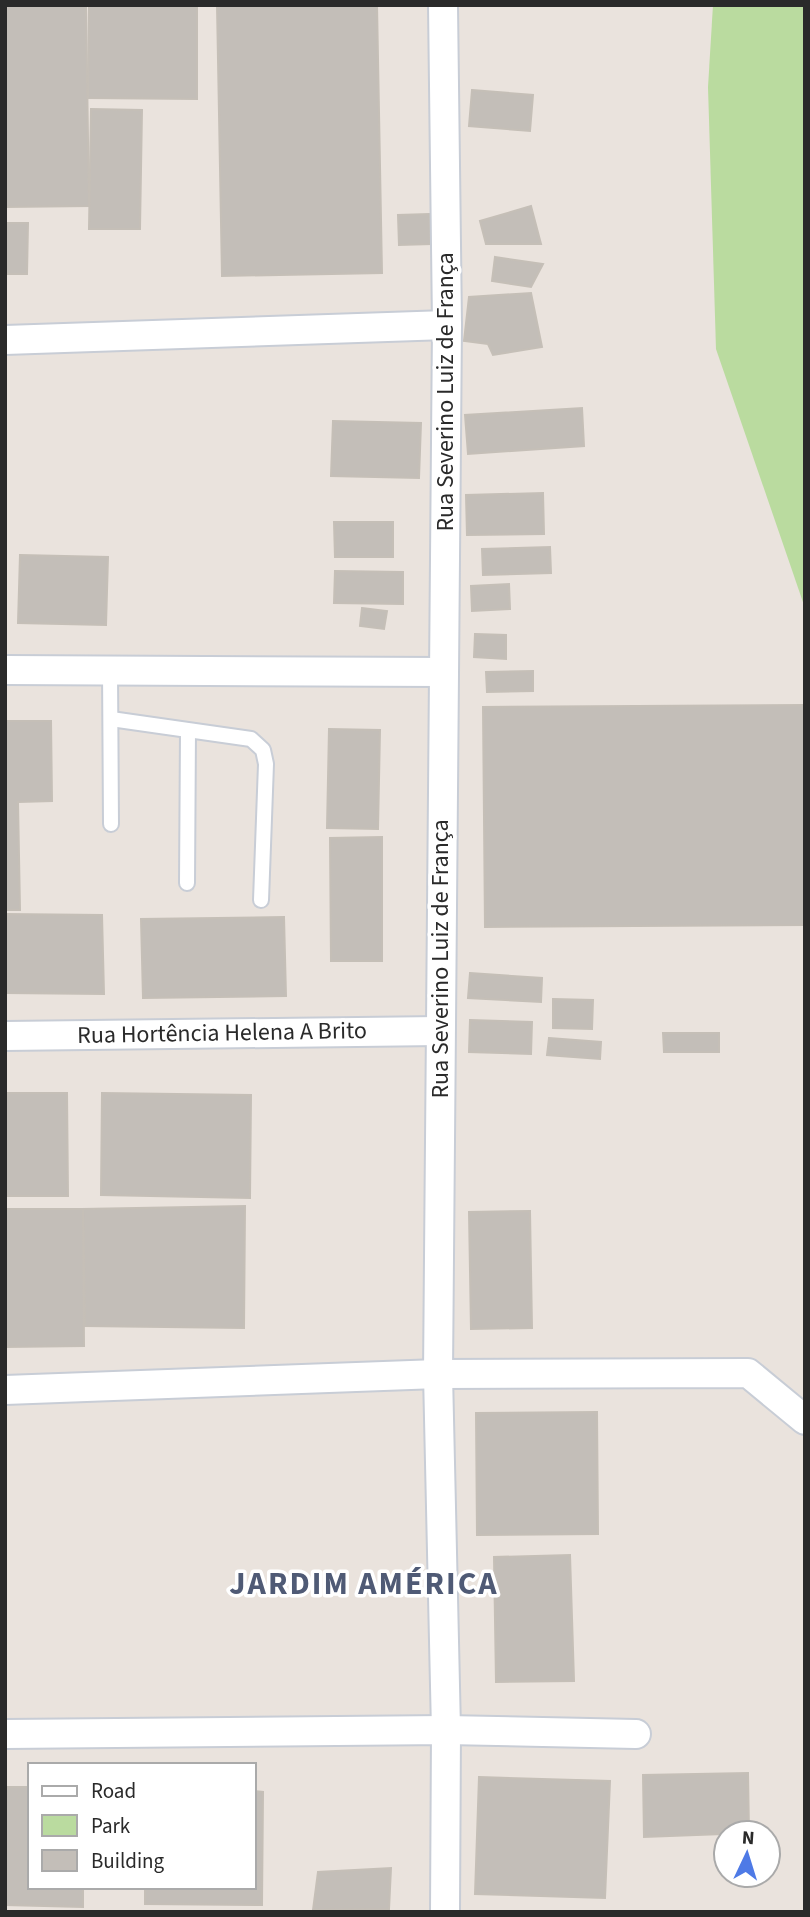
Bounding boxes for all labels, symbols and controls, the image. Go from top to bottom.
street label: Rua Severino Luiz de França [428,252,463,532]
street label: Rua Severino Luiz de França [423,819,458,1099]
street label: Rua Hortência Helena A Brito [77,1013,367,1053]
district label: JARDIM AMÉRICA [229,1561,499,1607]
legend [28,1763,256,1889]
text: Road [91,1776,136,1806]
text: Park [91,1811,131,1841]
north arrow [712,1819,782,1889]
text: N [741,1825,755,1852]
text: Building [91,1846,165,1876]

